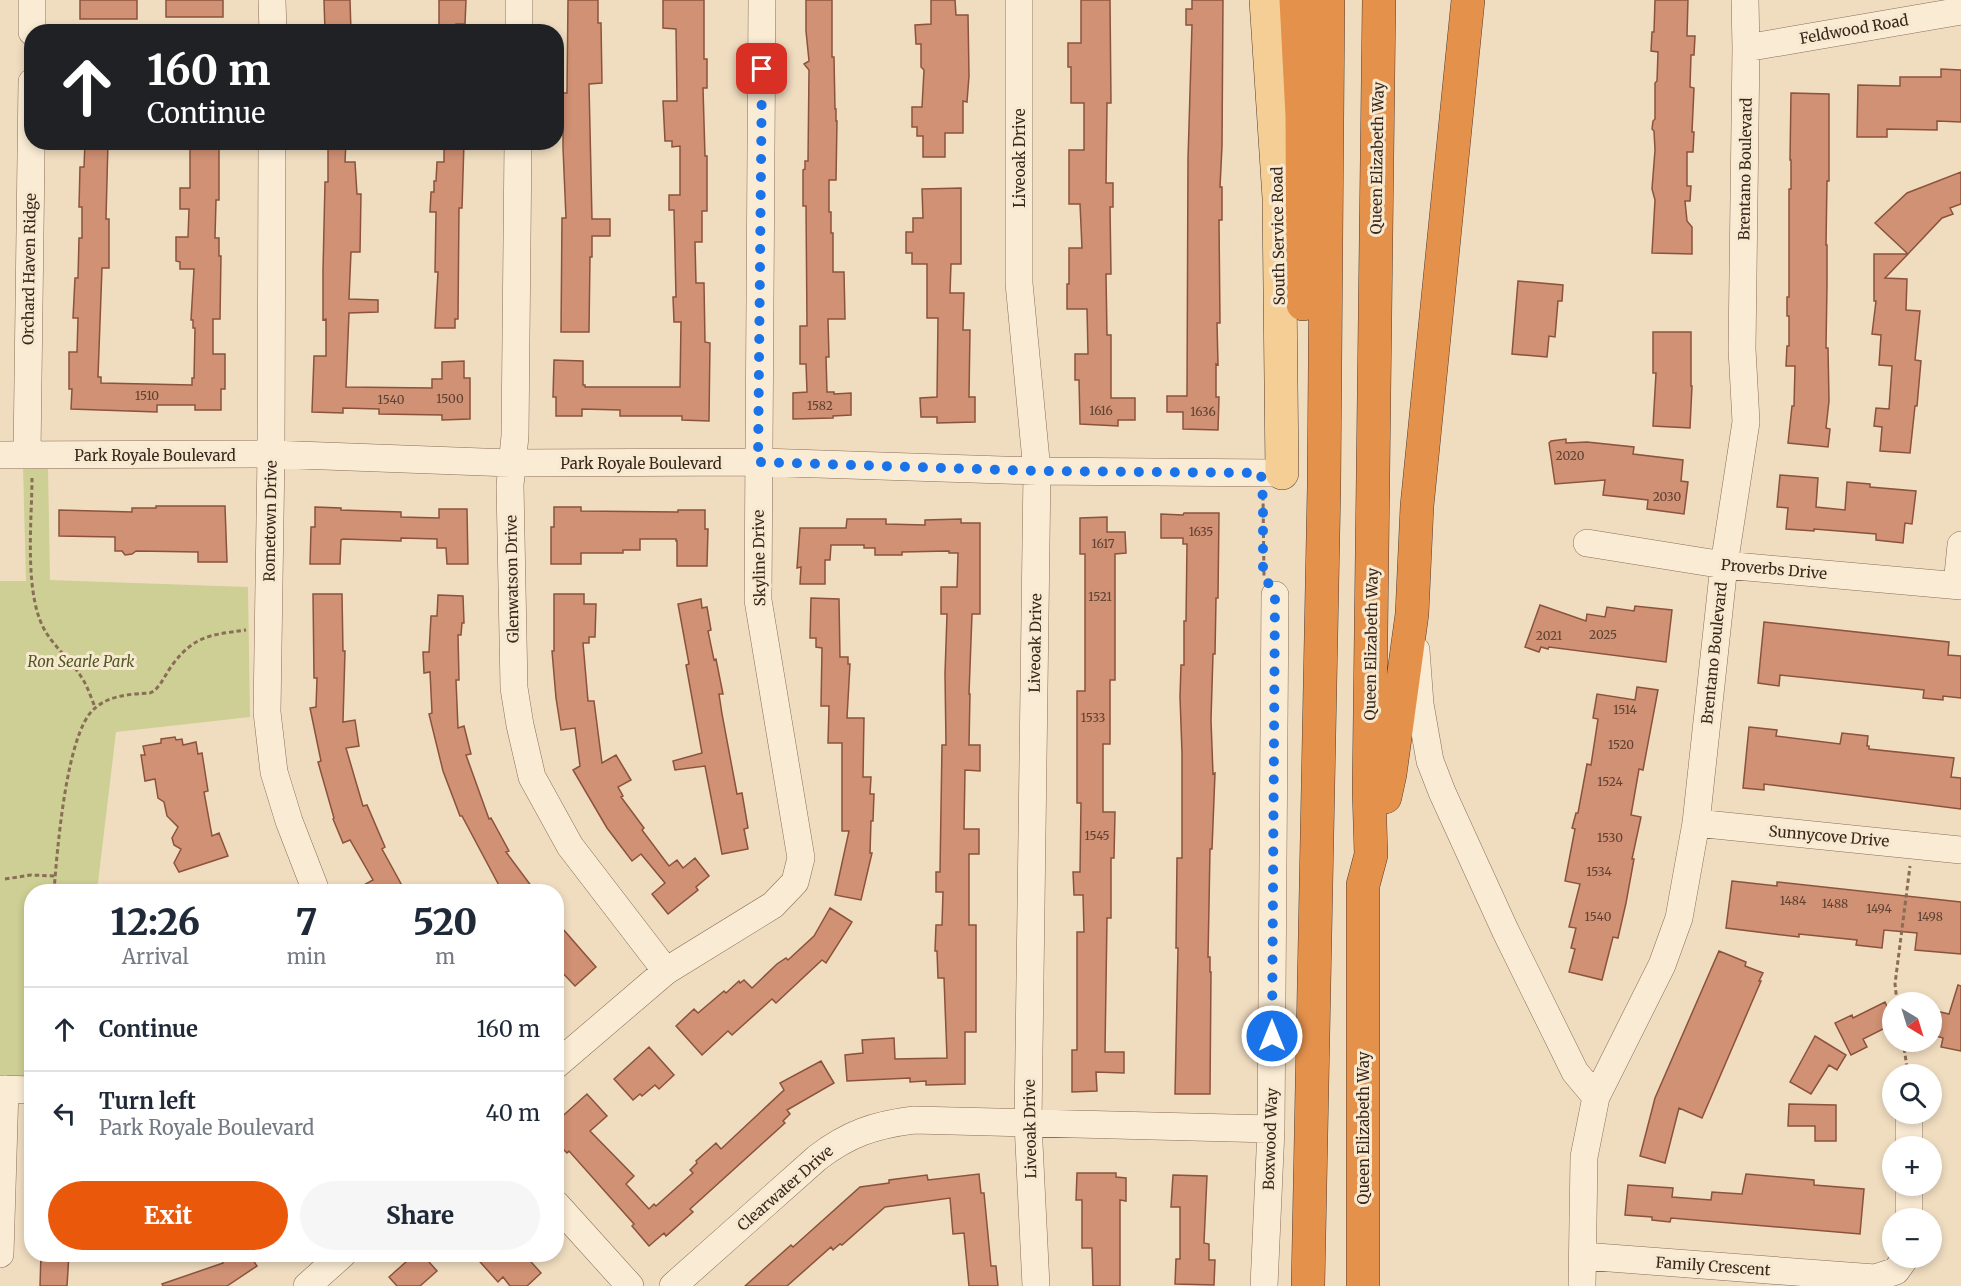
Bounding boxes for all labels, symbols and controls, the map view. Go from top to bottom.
street label: Feldwood Road [1798,10,1910,48]
pin [736,43,787,94]
text: 160 m [147,44,271,96]
icon: ahead [48,48,126,126]
icon: arrive [745,52,778,85]
street label: Queen Elizabeth Way [1366,81,1388,235]
text: Continue [147,96,265,130]
street label: Brentano Boulevard [1734,97,1756,241]
street label: Liveoak Drive [1010,108,1029,208]
street label: South Service Road [1267,166,1289,306]
street label: Orchard Haven Ridge [18,193,40,345]
house number: 1510 [135,388,159,403]
house number: 1500 [436,391,464,406]
house number: 1540 [378,392,405,407]
house number: 1582 [807,398,833,413]
house number: 1616 [1089,403,1113,418]
house number: 1636 [1190,404,1216,419]
street label: Park Royale Boulevard [74,446,236,465]
house number: 2020 [1556,448,1585,463]
street label: Park Royale Boulevard [560,454,722,473]
street label: Rometown Drive [259,460,281,582]
house number: 2030 [1653,489,1682,504]
street label: Skyline Drive [749,509,769,606]
street label: Glenwatson Drive [501,515,523,643]
house number: 1635 [1189,524,1213,539]
house number: 1617 [1092,536,1115,551]
street label: Proverbs Drive [1720,555,1828,583]
street label: Queen Elizabeth Way [1360,567,1382,721]
street label: Brentano Boulevard [1697,581,1731,725]
house number: 1521 [1088,589,1112,604]
street label: Liveoak Drive [1025,593,1045,693]
house number: 2025 [1589,627,1617,642]
house number: 2021 [1536,628,1563,643]
park label: Ron Searle Park [28,652,135,671]
house number: 1514 [1613,702,1637,717]
house number: 1533 [1081,710,1105,725]
house number: 1520 [1608,737,1634,752]
house number: 1524 [1597,774,1623,789]
street label: Sunnycove Drive [1768,821,1890,851]
house number: 1545 [1084,828,1110,843]
house number: 1530 [1597,830,1623,845]
house number: 1534 [1586,864,1612,879]
house number: 1484 [1780,893,1807,908]
house number: 1488 [1822,896,1848,911]
text: 12:26 [111,900,200,945]
text: 7 [296,900,317,945]
text: 520 [413,900,477,945]
house number: 1494 [1866,901,1892,916]
house number: 1540 [1585,909,1612,924]
house number: 1498 [1917,909,1943,924]
text: Arrival [122,944,189,969]
text: min [287,944,326,969]
text: m [435,944,455,969]
north arrow [1882,992,1942,1052]
map controls [1882,992,1942,1268]
position arrow [1240,1004,1304,1068]
icon: ahead [48,1013,81,1046]
text: Continue [99,1015,198,1043]
text: 160 m [476,1015,540,1043]
street label: Queen Elizabeth Way [1354,1051,1373,1204]
button: search [1882,1064,1942,1124]
street label: Liveoak Drive [1020,1079,1040,1179]
text: Turn left [99,1087,196,1115]
street label: Boxwood Way [1259,1087,1281,1191]
icon: left [48,1097,81,1130]
text: 40 m [485,1099,540,1127]
text: Park Royale Boulevard [99,1115,314,1140]
button: + [1882,1136,1942,1196]
street label: Clearwater Drive [733,1141,837,1235]
button: Exit [48,1181,288,1250]
button: Share [300,1181,540,1250]
button: − [1882,1208,1942,1268]
street label: Family Crescent [1655,1253,1771,1280]

